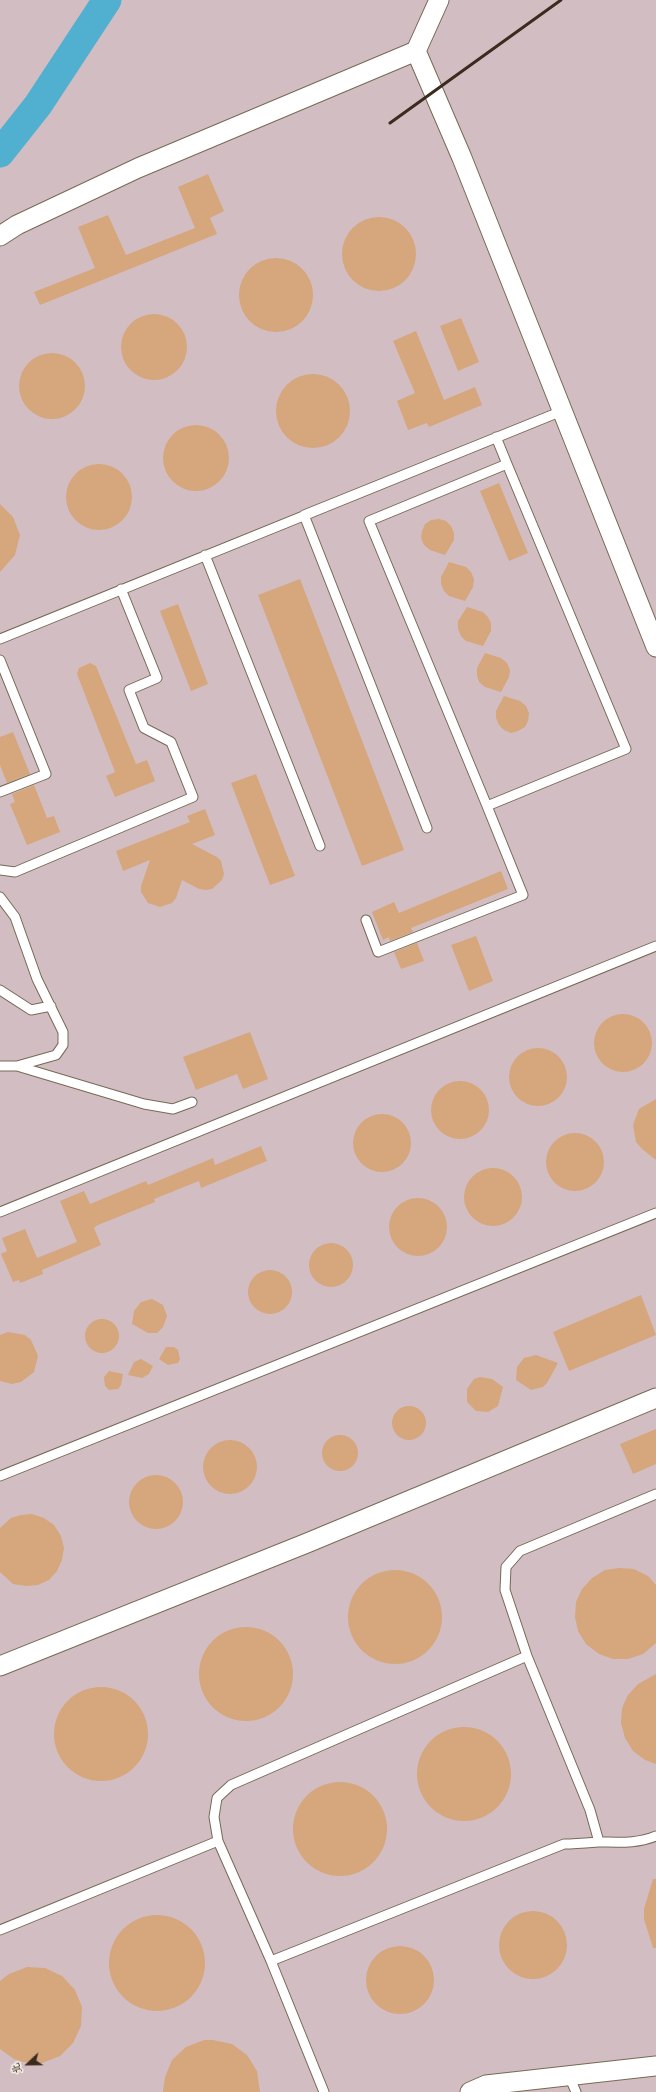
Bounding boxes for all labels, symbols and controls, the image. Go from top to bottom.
north arrow [8,2044,48,2084]
text: 北 [6,2060,27,2077]

